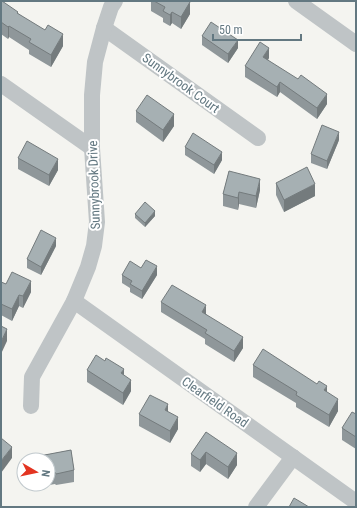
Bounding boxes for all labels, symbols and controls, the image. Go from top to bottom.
scale bar [213,16,301,42]
text: 50 m [219,23,243,37]
street label: Sunnybrook Court [140,50,223,116]
street label: Sunnybrook Drive [85,140,103,230]
street label: Clearfield Road [179,374,251,430]
north arrow [16,452,56,492]
text: N [38,469,52,478]

